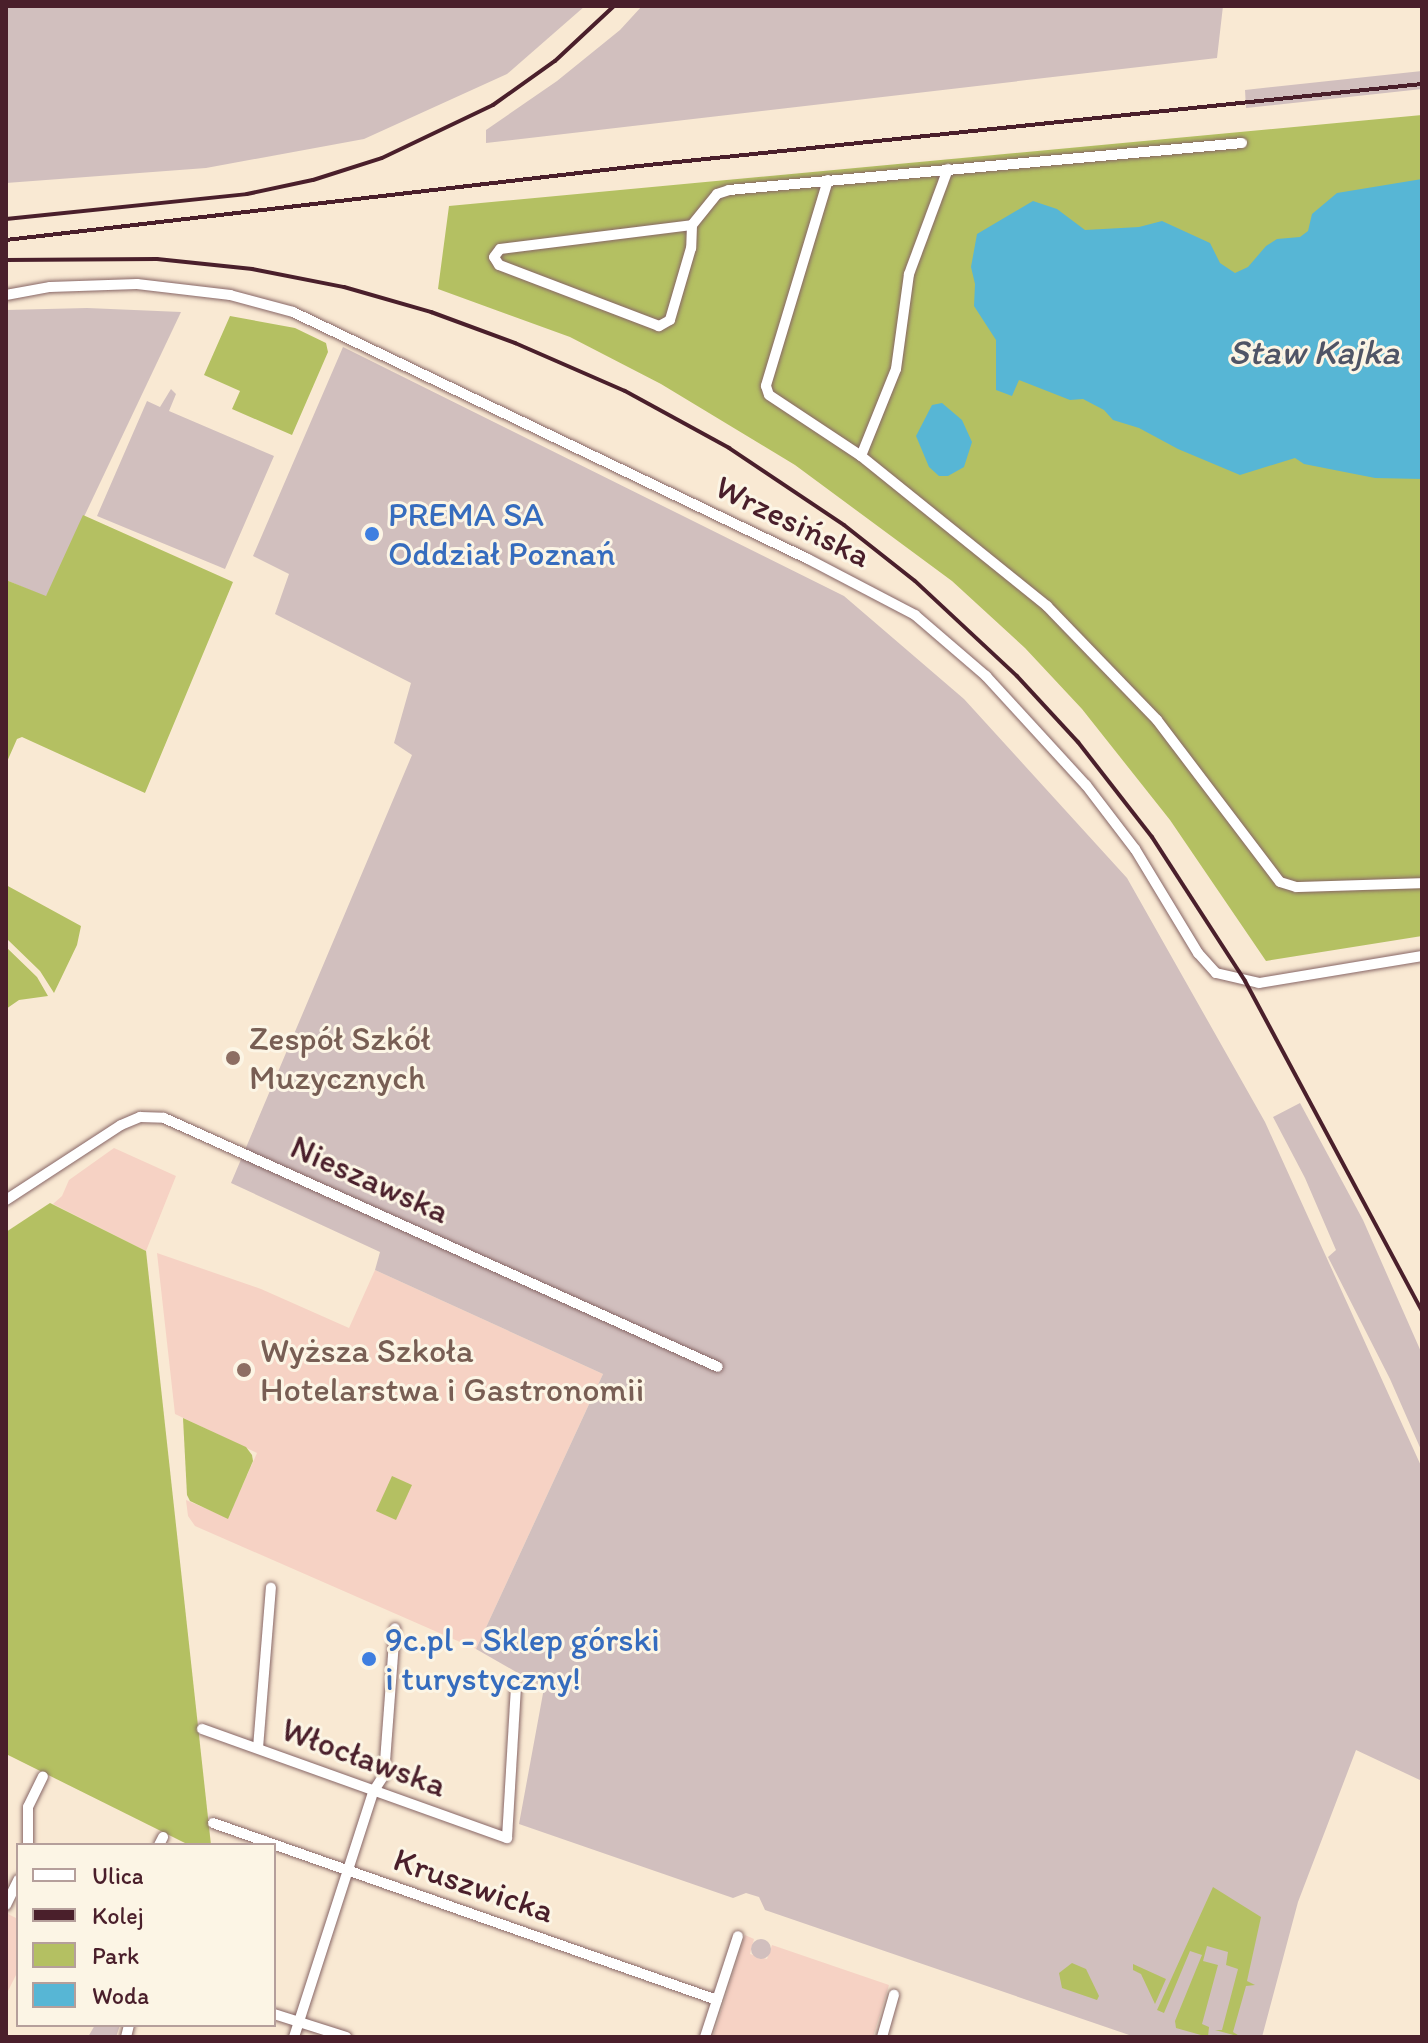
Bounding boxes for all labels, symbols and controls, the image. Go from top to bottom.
water label: Staw Kajka [1228,330,1400,374]
street label: Wrzesińska [709,466,877,576]
place label: PREMA SA Oddział Poznań [388,494,613,574]
marker: PREMA SA Oddział Poznań [363,525,381,543]
place label: Zespół Szkół Muzycznych [249,1018,431,1098]
marker: Zespół Szkół Muzycznych [224,1049,242,1067]
street label: Nieszawska [284,1126,456,1232]
place label: Wyższa Szkoła Hotelarstwa i Gastronomii [260,1330,644,1410]
marker: Wyższa Szkoła Hotelarstwa i Gastronomii [235,1361,253,1379]
place label: 9c.pl - Sklep górski i turystyczny! [385,1619,660,1698]
marker: 9c.pl - Sklep górski i turystyczny! [360,1650,378,1668]
street label: Włocławska [276,1708,452,1806]
street label: Kruszwicka [388,1839,560,1931]
legend [16,1843,276,2027]
text: Ulica [92,1861,144,1890]
text: Kolej [92,1901,144,1930]
text: Park [92,1941,139,1970]
text: Woda [92,1981,149,2010]

